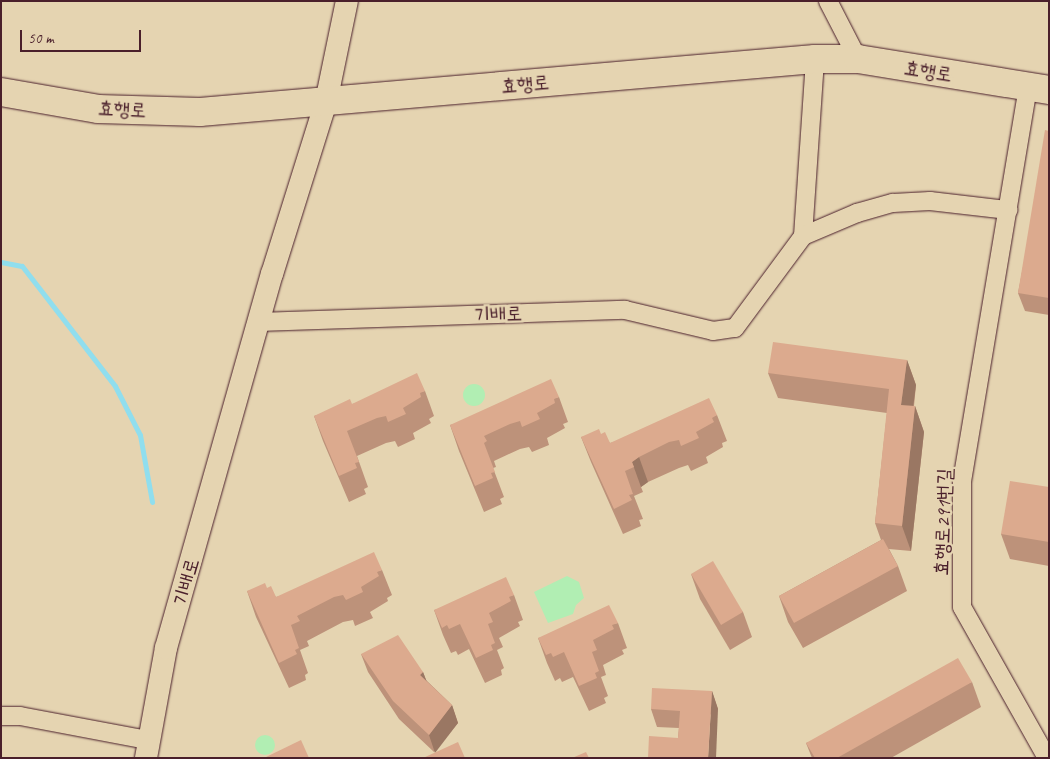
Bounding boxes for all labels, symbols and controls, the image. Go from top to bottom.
scale bar [22,20,144,52]
text: 50 m [28,29,54,48]
street label: 효행로 [902,55,954,87]
street label: 효행로 [500,70,550,98]
street label: 효행로 [97,96,147,122]
street label: 기배로 [473,301,523,327]
street label: 효행로291번길 [929,468,957,576]
street label: 기배로 [168,555,204,609]

